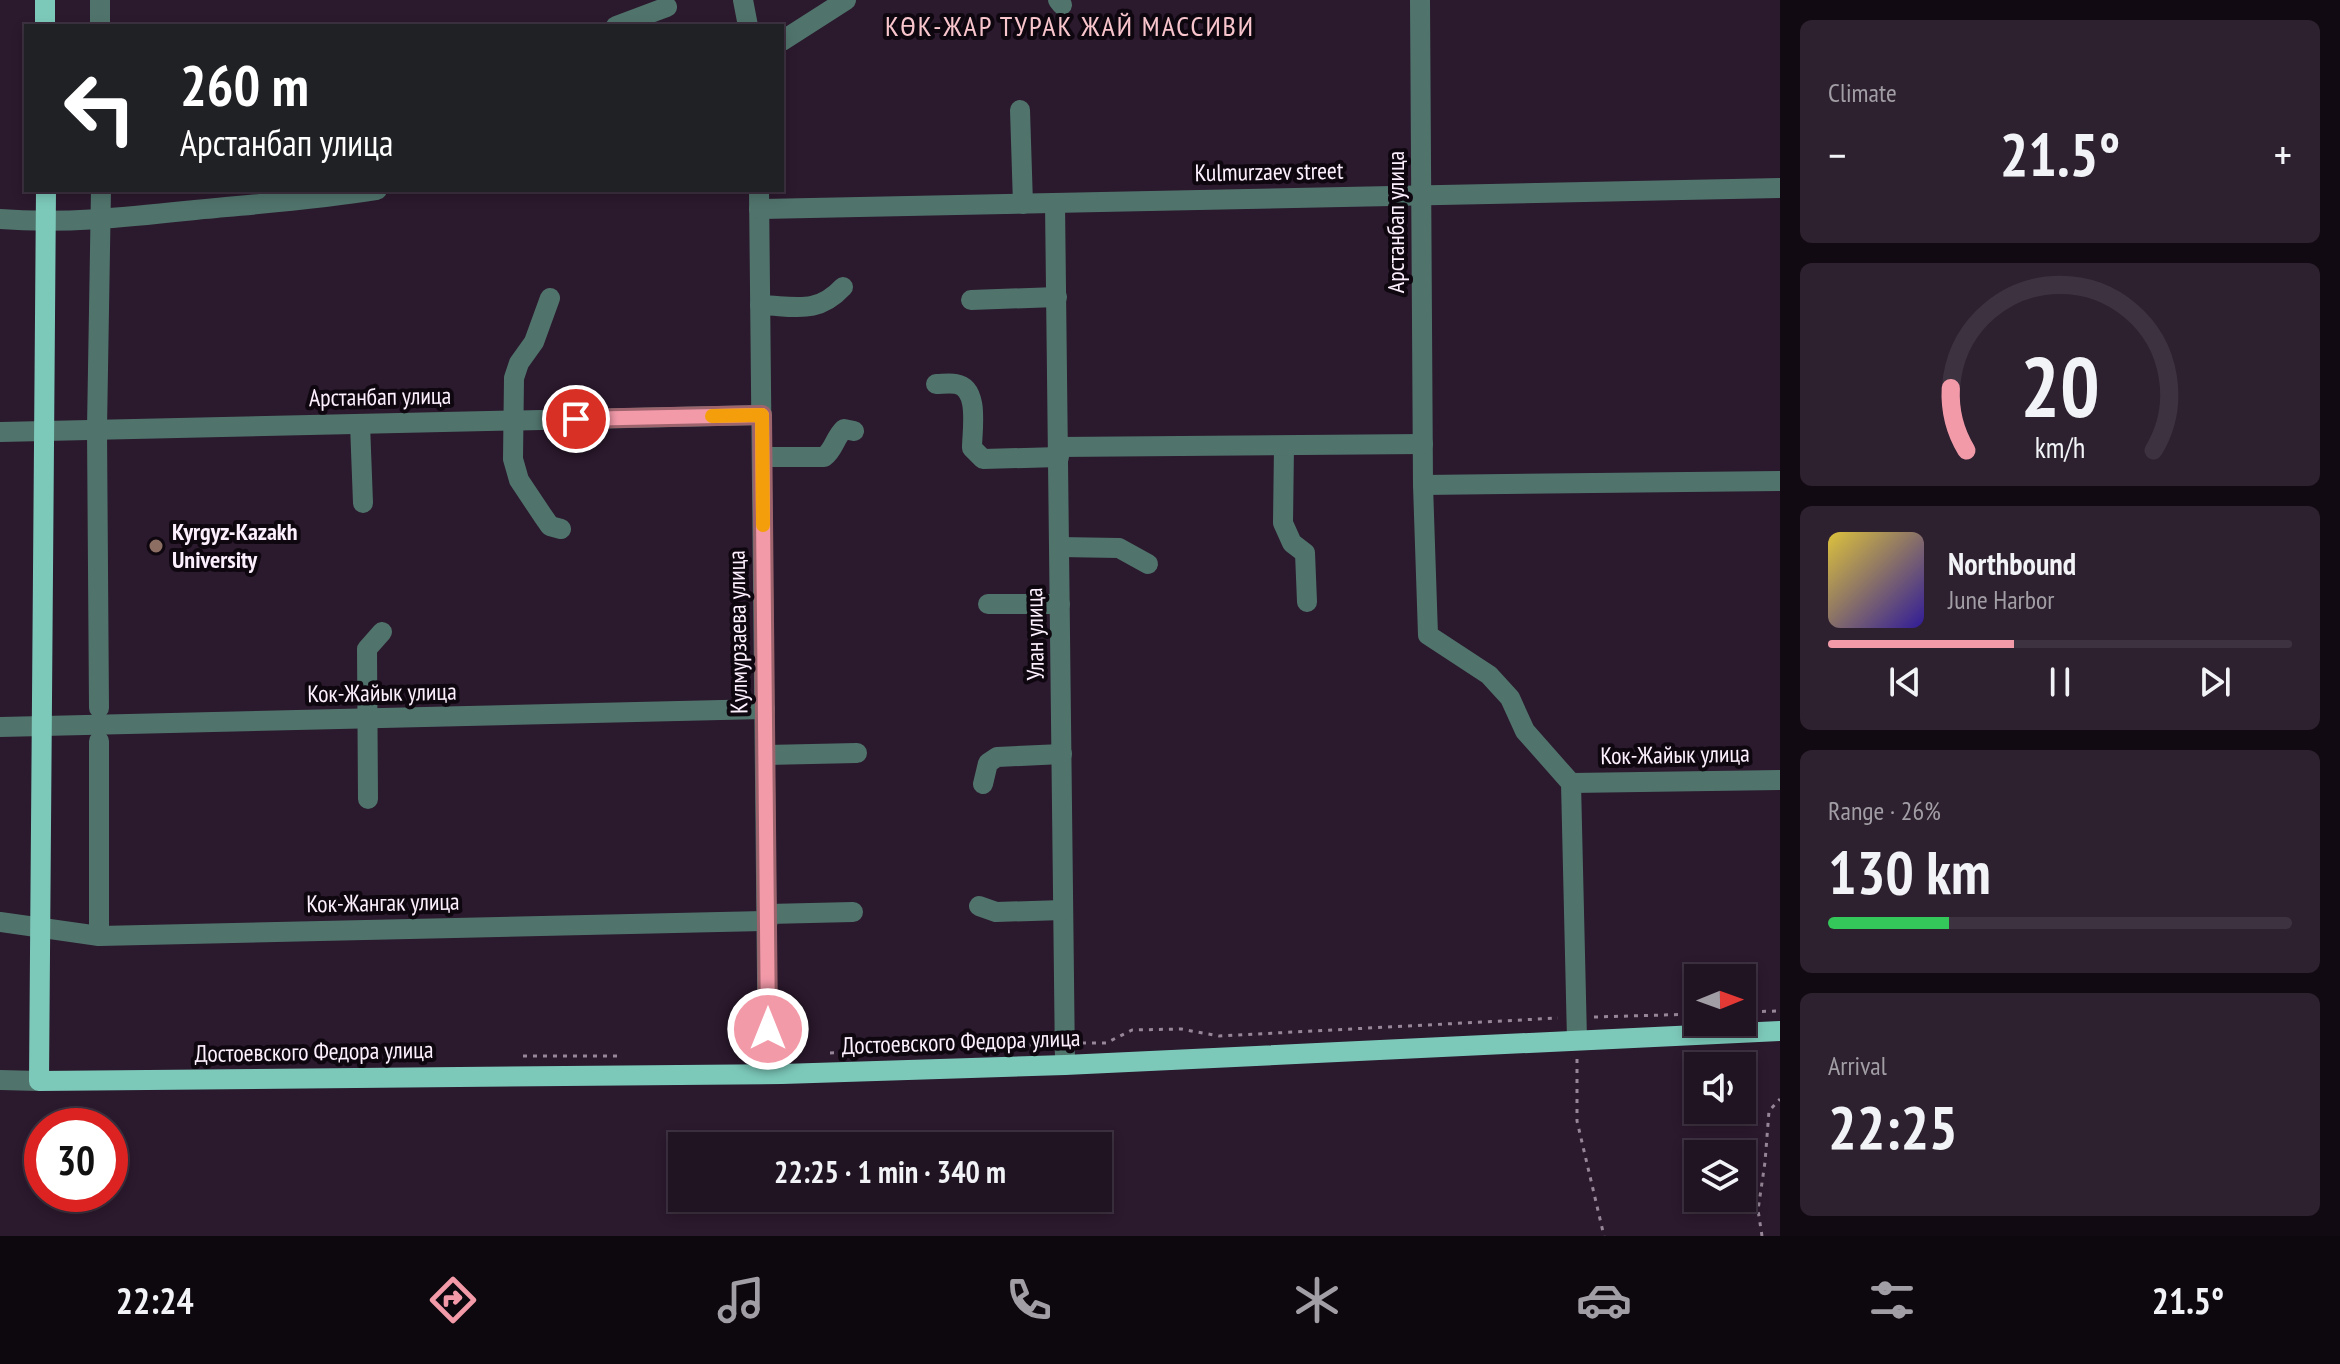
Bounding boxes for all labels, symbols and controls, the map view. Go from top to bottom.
district label: КӨК-ЖАР ТУРАК ЖАЙ МАССИВИ [885,7,1255,44]
text: 260 m [180,49,309,121]
icon: left [48,56,152,160]
text: Climate [1828,76,1897,109]
text: 21.5° [2000,115,2120,193]
text: Арстанбап улица [180,119,393,166]
text: − [1828,126,1846,183]
text: + [2274,126,2292,183]
street label: Арстанбап улица [1380,151,1411,293]
street label: Kulmurzaev street [1194,155,1344,188]
text: 20 [2020,331,2100,439]
street label: Арстанбап улица [309,380,451,413]
pin [542,385,610,453]
icon: arrive [554,397,598,441]
text: km/h [2035,429,2085,466]
place label: Kyrgyz-Kazakh University [172,516,298,575]
marker: Kyrgyz-Kazakh University [147,537,165,555]
text: Northbound [1948,544,2076,583]
street label: Кулмурзаева улица [721,550,754,714]
text: June Harbor [1948,583,2054,616]
street label: Улан улица [1018,587,1051,681]
icon: previous [1883,660,1927,704]
icon: pause [2038,660,2082,704]
icon: next [2193,660,2237,704]
street label: Кок-Жайык улица [307,676,457,709]
street label: Кок-Жайык улица [1600,738,1750,771]
text: Range · 26% [1828,794,1941,827]
text: 130 km [1828,833,1991,911]
street label: Кок-Жангак улица [306,886,460,919]
north arrow [1684,964,1756,1036]
map controls [1684,964,1756,1212]
position arrow [726,987,810,1071]
street label: Достоевского Федора улица [841,1022,1081,1061]
street label: Достоевского Федора улица [194,1034,434,1069]
text: Arrival [1828,1049,1887,1082]
button: sound [1684,1052,1756,1124]
text: 22:25 [1828,1088,1958,1166]
speed limit sign: 30 [24,1108,128,1212]
button: layers [1684,1140,1756,1212]
text: 22:25 · 1 min · 340 m [774,1152,1006,1191]
icon: directions [425,1272,481,1328]
icon: music [713,1272,769,1328]
icon: phone [1001,1272,1057,1328]
icon: climate [1289,1272,1345,1328]
icon: car [1576,1272,1632,1328]
icon: filters [1864,1272,1920,1328]
text: 22:24 [116,1277,194,1324]
text: 21.5° [2152,1277,2224,1324]

